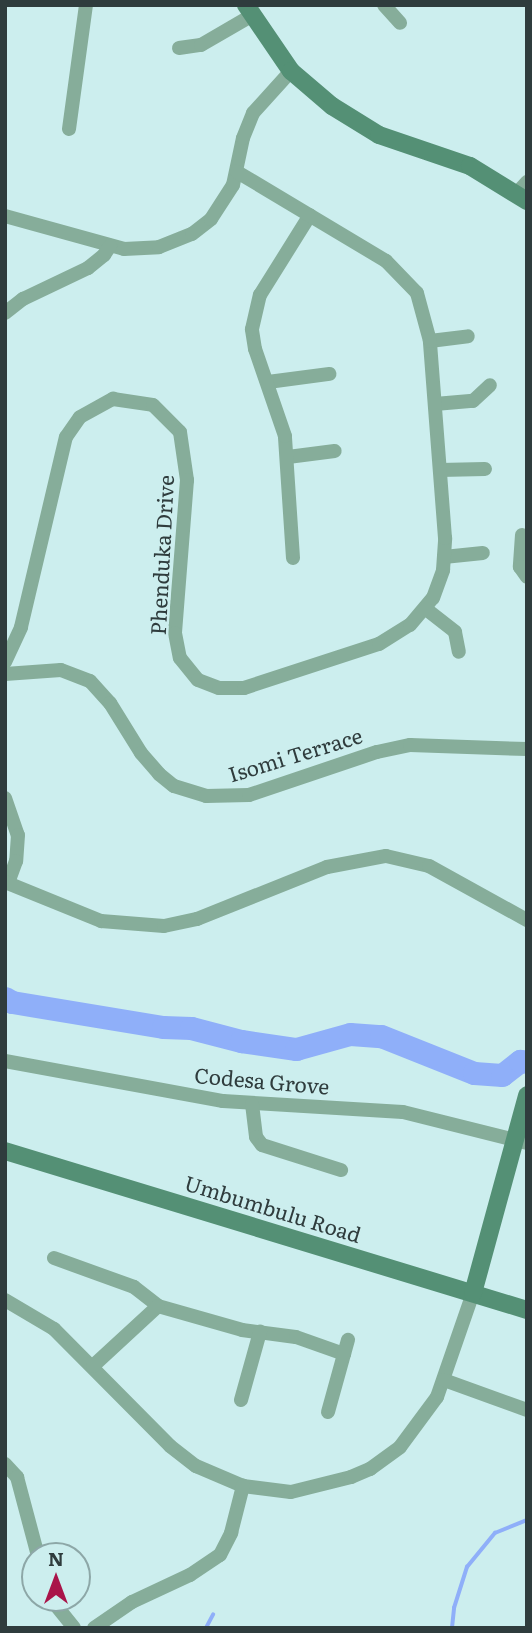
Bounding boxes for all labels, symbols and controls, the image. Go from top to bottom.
street label: Phenduka Drive [144,474,178,636]
street label: Isomi Terrace [225,722,365,786]
street label: Codesa Grove [193,1062,331,1098]
street label: Umbumbulu Road [182,1169,364,1247]
north arrow [21,1542,91,1612]
text: N [48,1544,64,1572]

